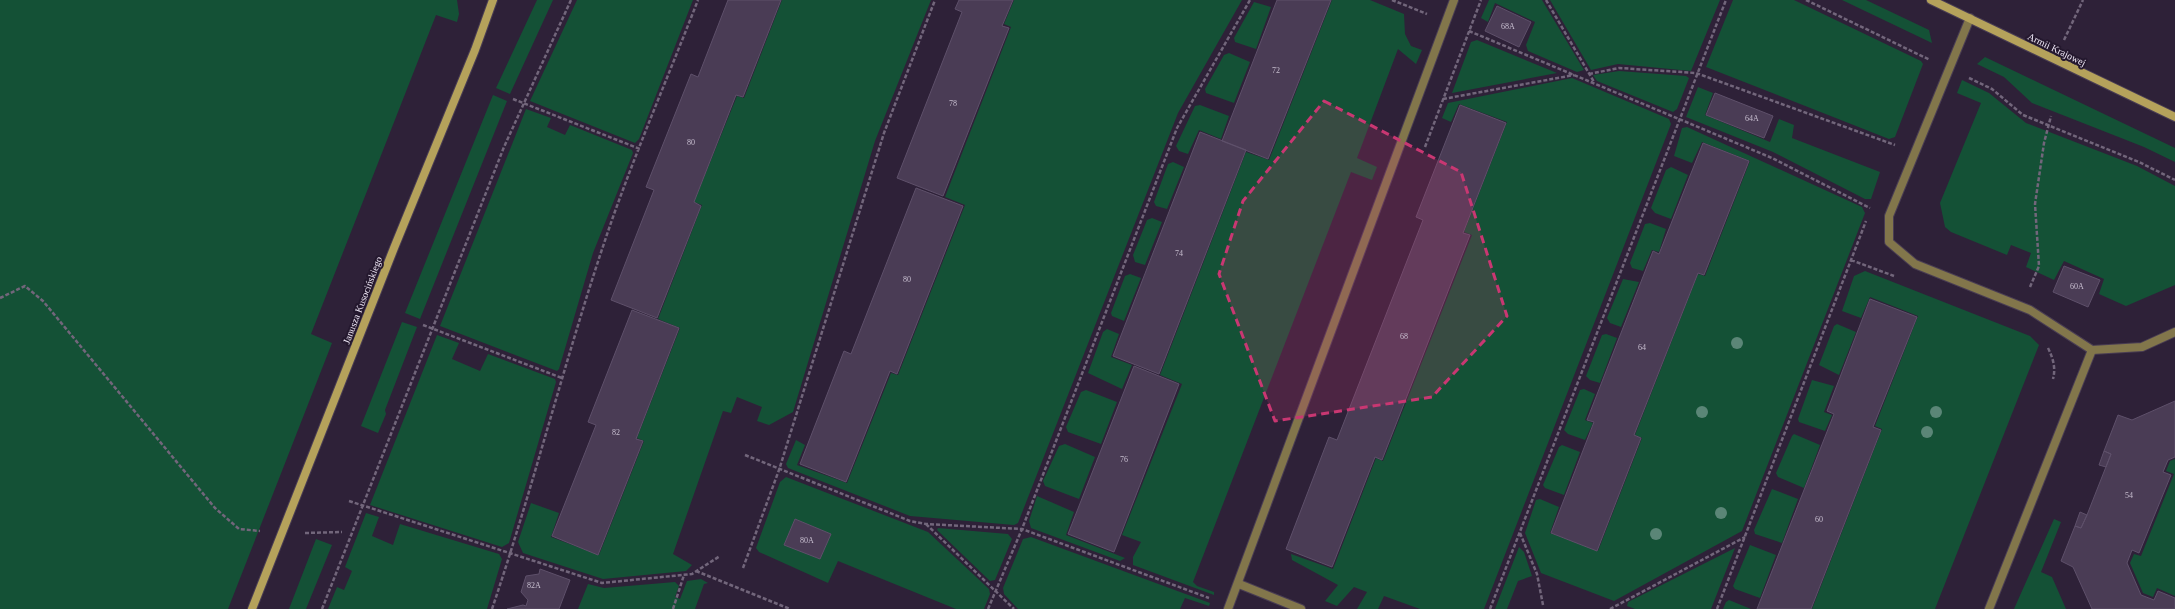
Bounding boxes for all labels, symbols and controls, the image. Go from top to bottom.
house number: 68A [1501,22,1515,31]
street label: Armii Krajowej [2026,31,2088,68]
house number: 72 [1272,66,1280,75]
house number: 78 [949,99,957,108]
house number: 64A [1745,114,1759,123]
house number: 80 [687,138,695,147]
house number: 74 [1175,249,1183,258]
street label: Janusza Kusocińskiego [341,255,384,346]
house number: 80 [903,275,911,284]
house number: 60A [2070,282,2084,291]
house number: 68 [1400,332,1408,341]
house number: 64 [1638,343,1646,352]
house number: 82 [612,428,620,437]
house number: 76 [1120,455,1128,464]
house number: 54 [2125,491,2133,500]
house number: 60 [1815,515,1823,524]
house number: 80A [800,536,814,545]
house number: 82A [527,581,541,590]

